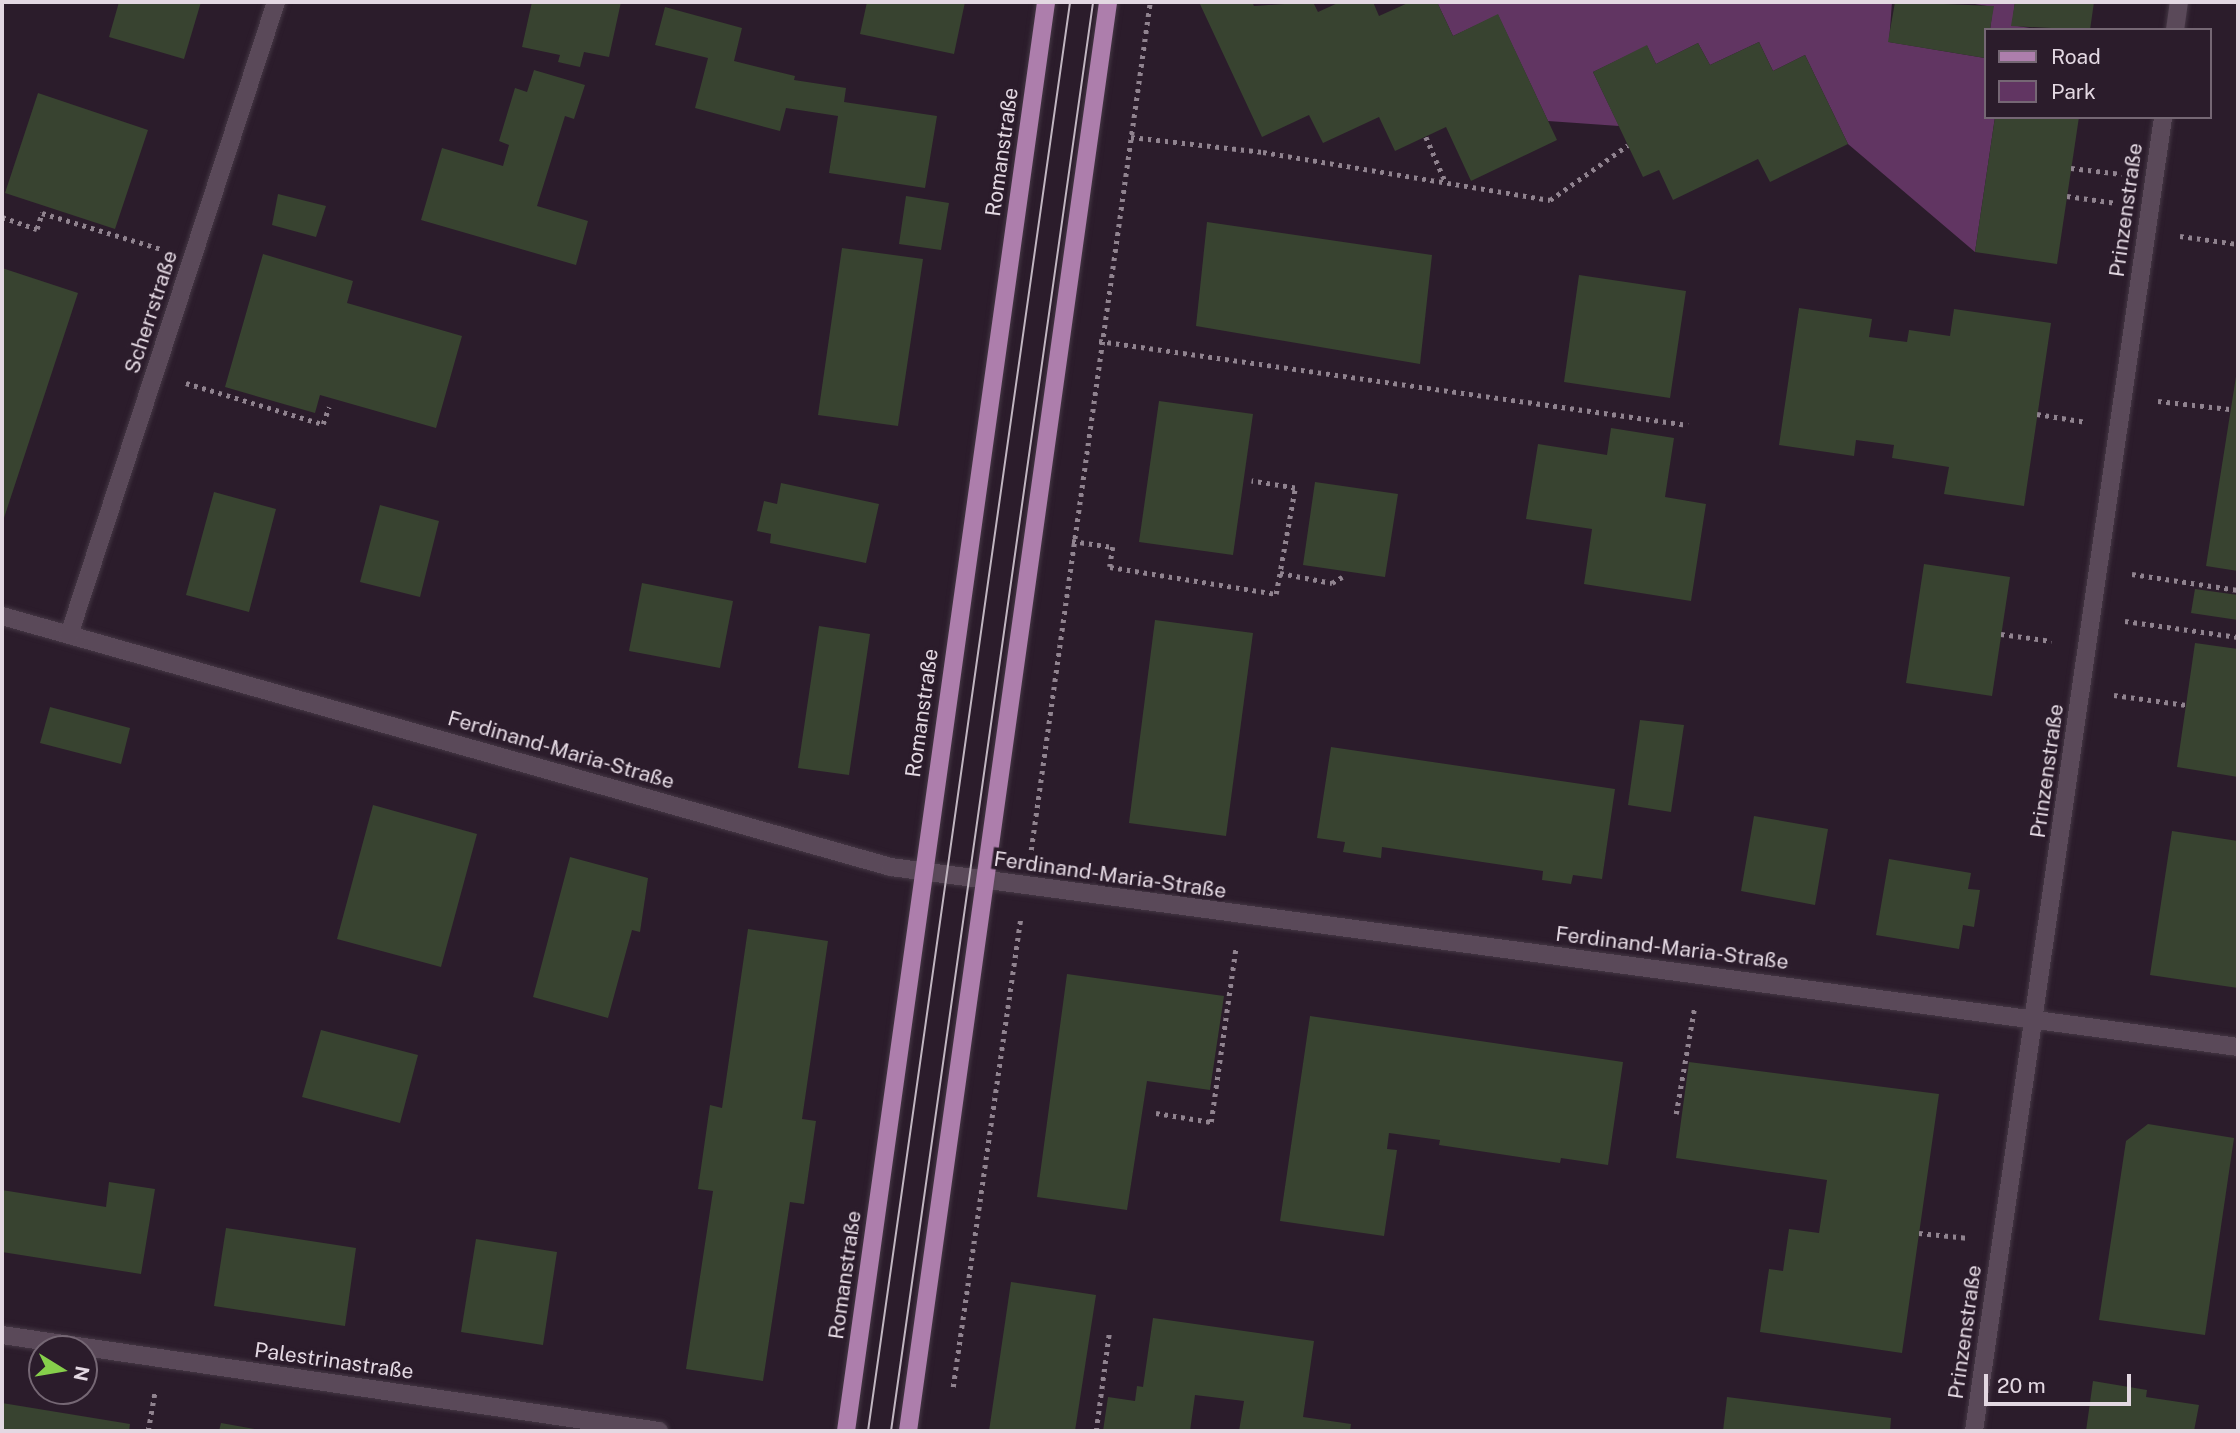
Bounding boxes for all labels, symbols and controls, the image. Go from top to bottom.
legend [1984,28,2212,119]
text: Road [2051,44,2101,69]
text: Park [2051,79,2096,104]
street label: Romanstraße [980,86,1024,218]
street label: Prinzenstraße [2104,141,2148,279]
street label: Scherrstraße [119,247,183,377]
street label: Romanstraße [900,647,944,779]
street label: Prinzenstraße [2025,702,2069,840]
street label: Ferdinand-Maria-Straße [445,706,677,794]
street label: Ferdinand-Maria-Straße [992,846,1228,904]
street label: Ferdinand-Maria-Straße [1554,921,1790,975]
street label: Romanstraße [823,1209,867,1341]
street label: Prinzenstraße [1943,1263,1987,1401]
north arrow [28,1335,98,1405]
street label: Palestrinastraße [253,1337,415,1385]
scale bar [1988,1360,2135,1404]
text: N [69,1364,94,1383]
text: 20 m [1997,1373,2046,1398]

